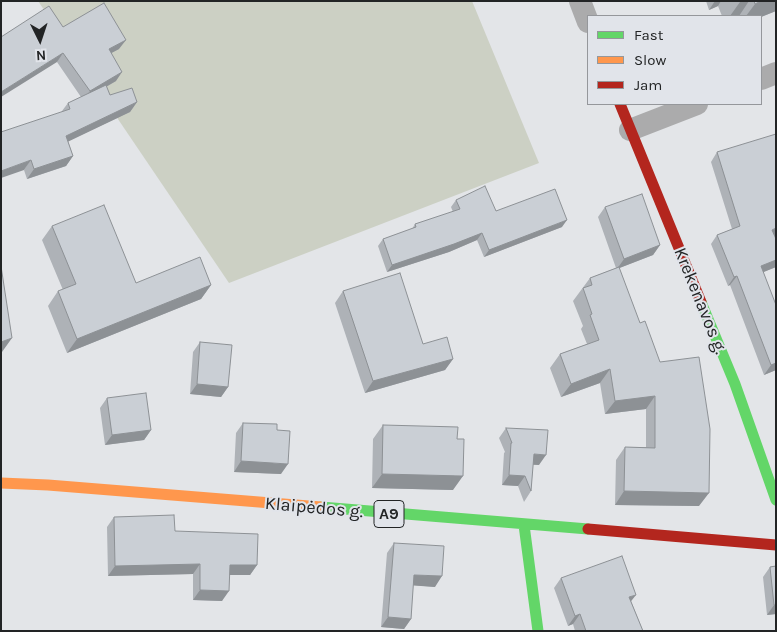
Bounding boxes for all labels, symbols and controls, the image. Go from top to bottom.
north arrow [15,15,65,65]
legend [587,15,762,105]
text: Fast [634,26,663,44]
text: N [35,47,47,64]
text: Slow [634,51,666,69]
text: Jam [634,76,662,94]
street label: Krekenavos g. [669,245,731,357]
street label: Klaipėdos g. [264,493,364,523]
road number: A9 [374,500,404,528]

